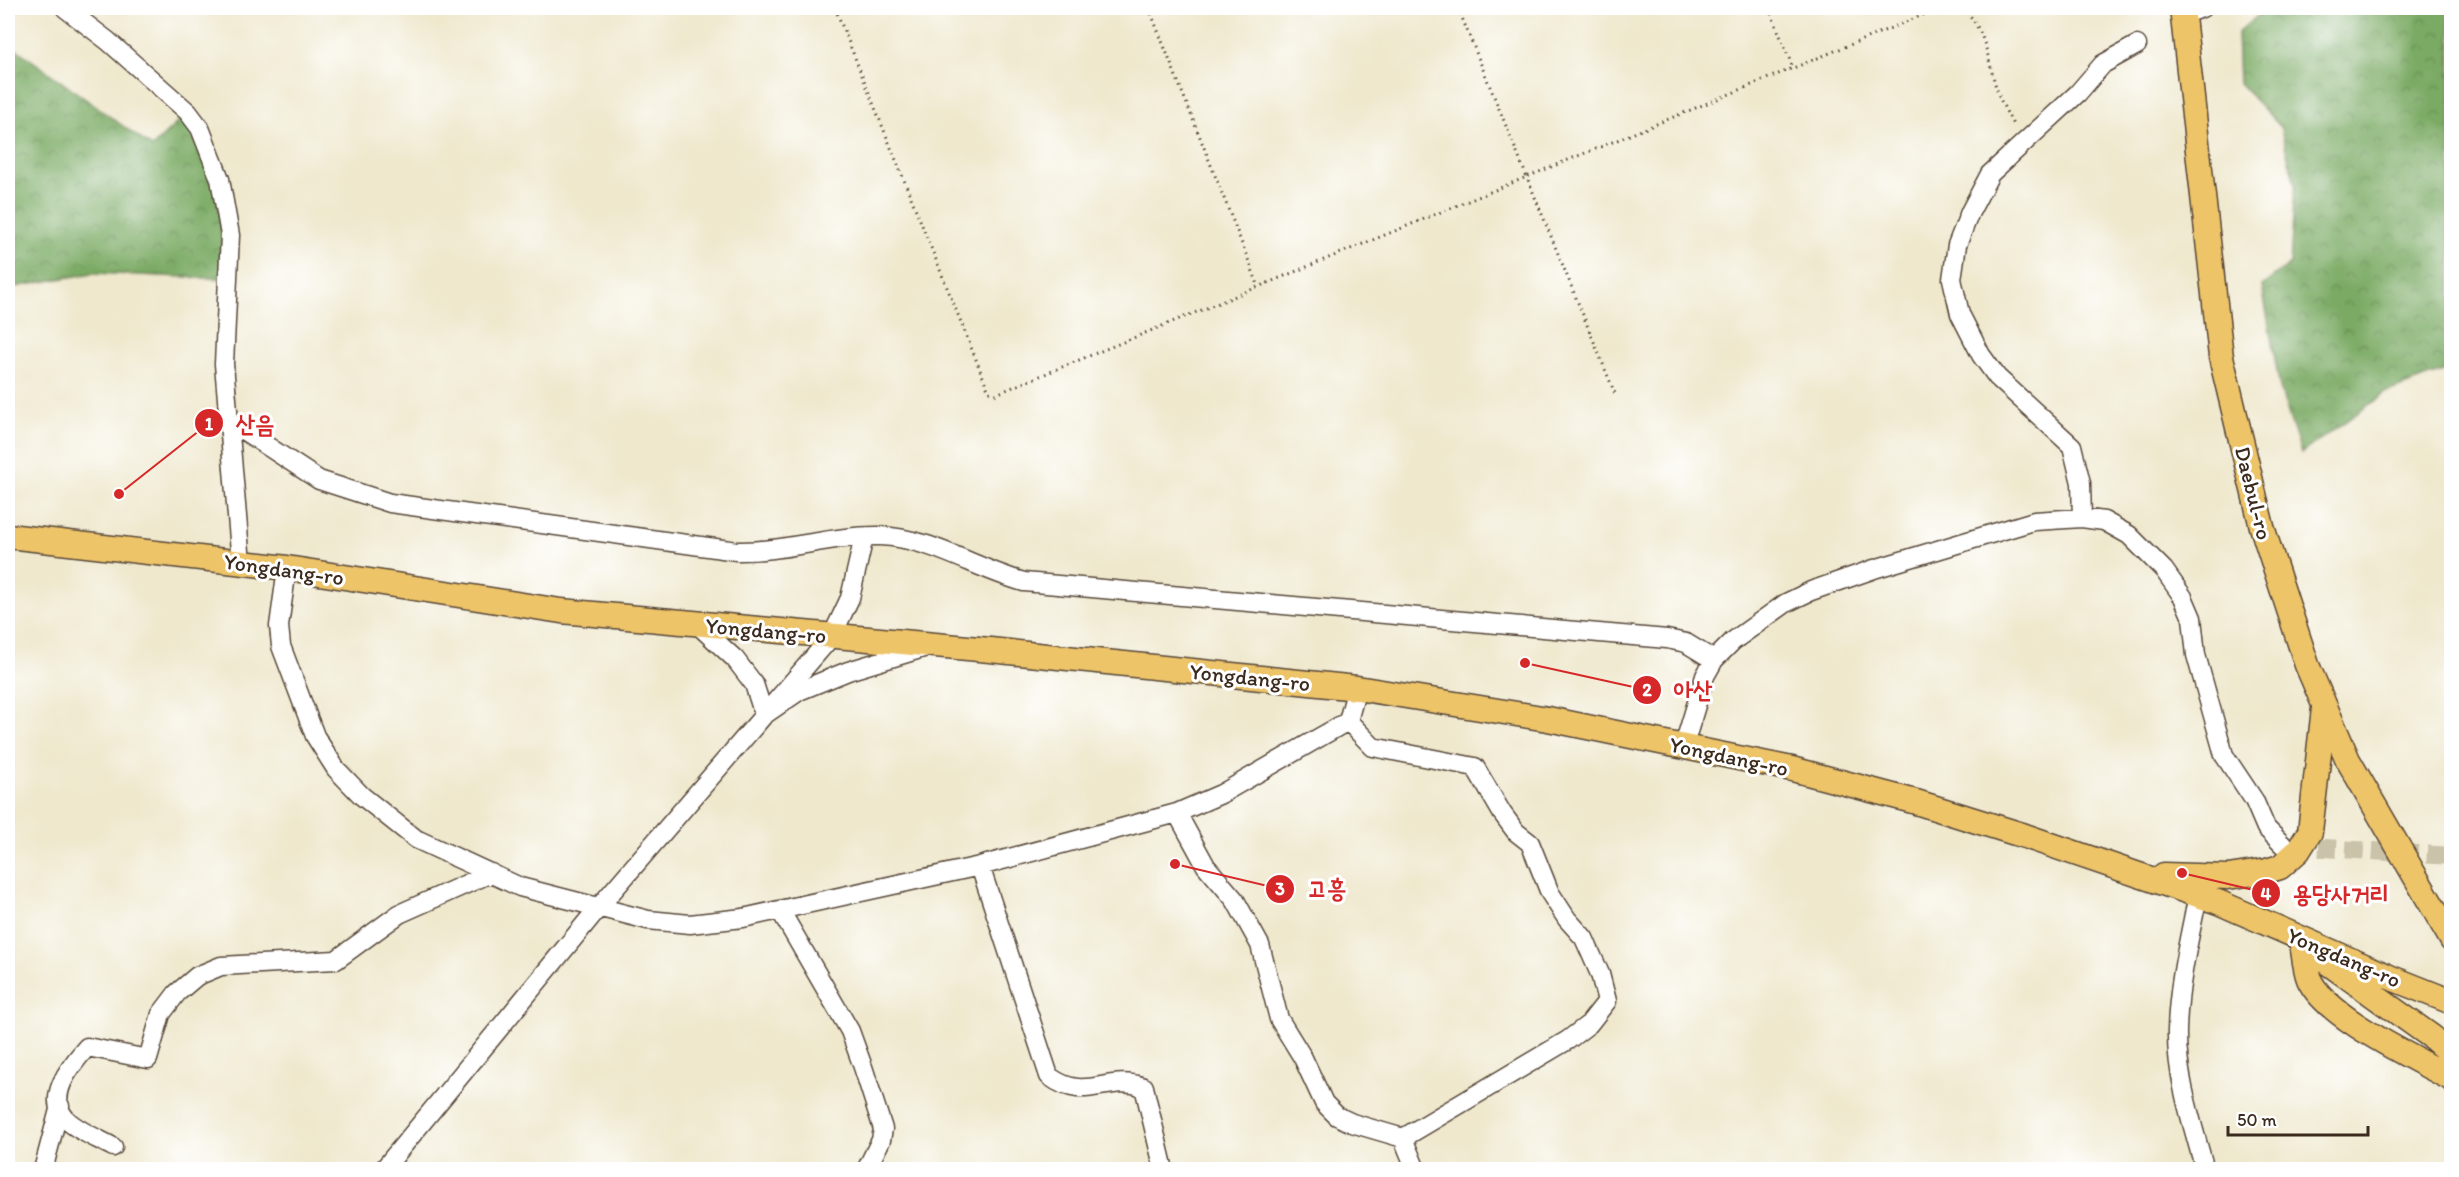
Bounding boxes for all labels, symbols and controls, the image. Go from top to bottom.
callout: 산음 [194,402,287,444]
text: 산음 [236,409,274,438]
text: 1 [205,413,214,435]
street label: Daebul-ro [2229,444,2278,543]
street label: Yongdang-ro [222,548,346,591]
street label: Yongdang-ro [704,612,827,649]
street label: Yongdang-ro [1188,658,1312,697]
callout: 아산 [1632,669,1724,711]
text: 아산 [1674,675,1713,704]
text: 2 [1642,679,1652,701]
street label: Yongdang-ro [1667,731,1791,782]
callout: 고흥 [1265,868,1358,910]
callout: 용당사거리 [2251,872,2401,914]
text: 고흥 [1308,874,1346,903]
text: 3 [1275,878,1285,900]
text: 용당사거리 [2293,879,2389,908]
text: 4 [2261,883,2272,905]
street label: Yongdang-ro [2283,921,2405,994]
scale bar [2228,1099,2368,1137]
text: 50 m [2237,1109,2277,1131]

